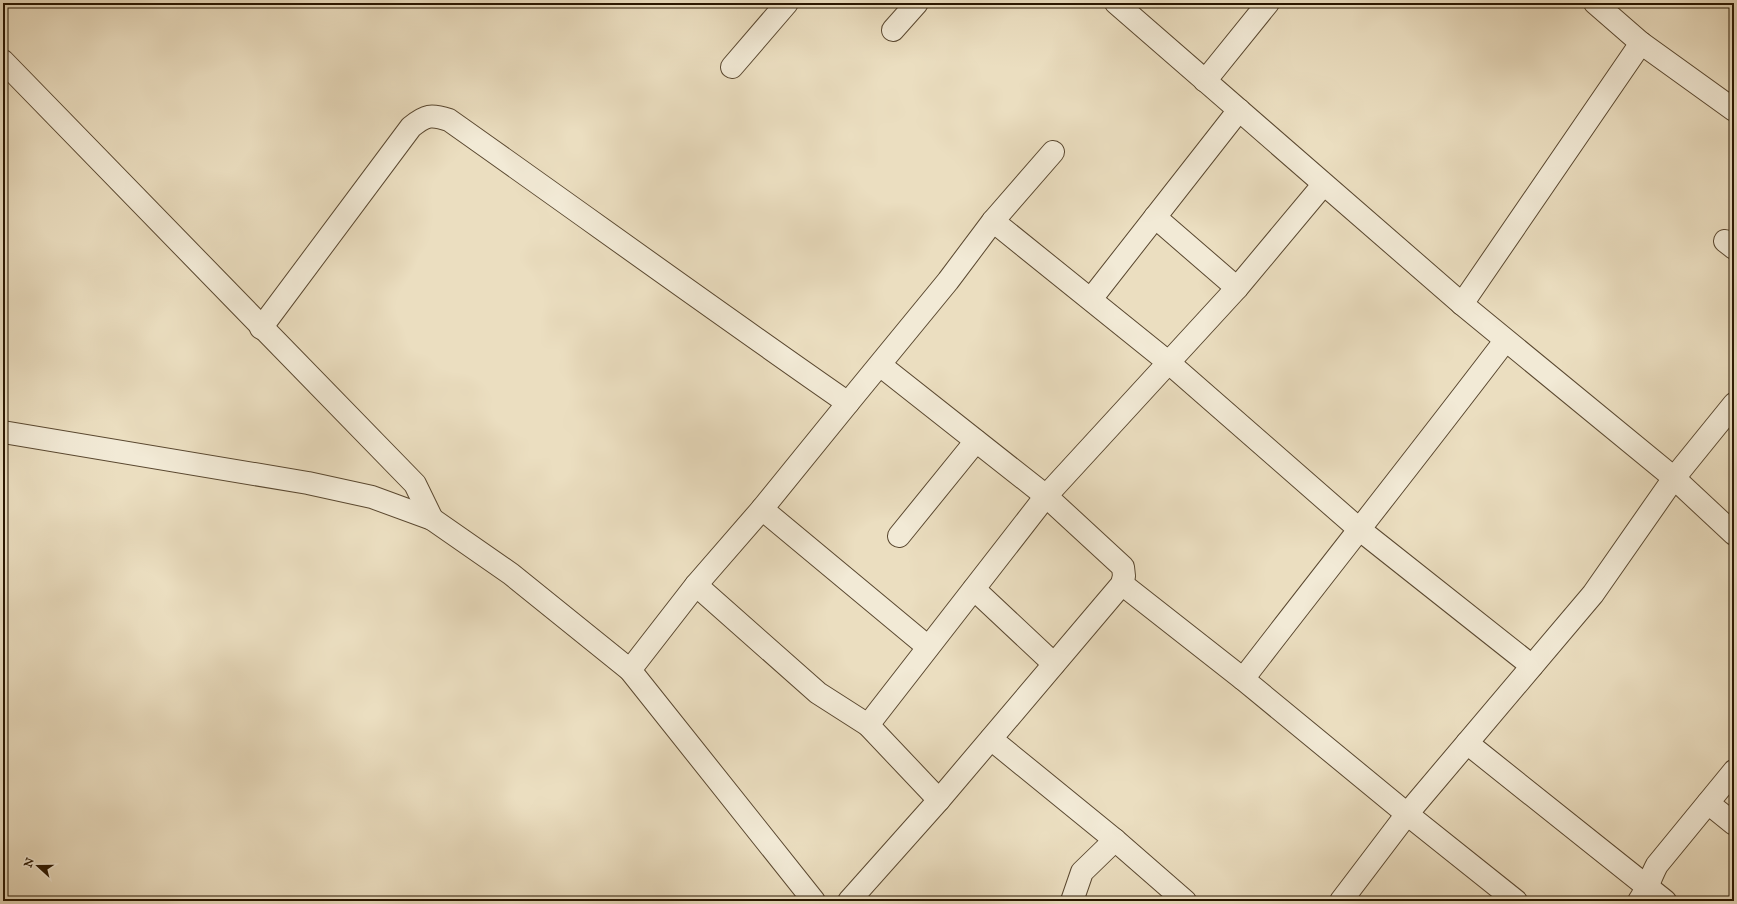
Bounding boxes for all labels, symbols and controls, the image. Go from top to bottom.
north arrow [18,846,58,886]
text: N [21,855,37,869]

